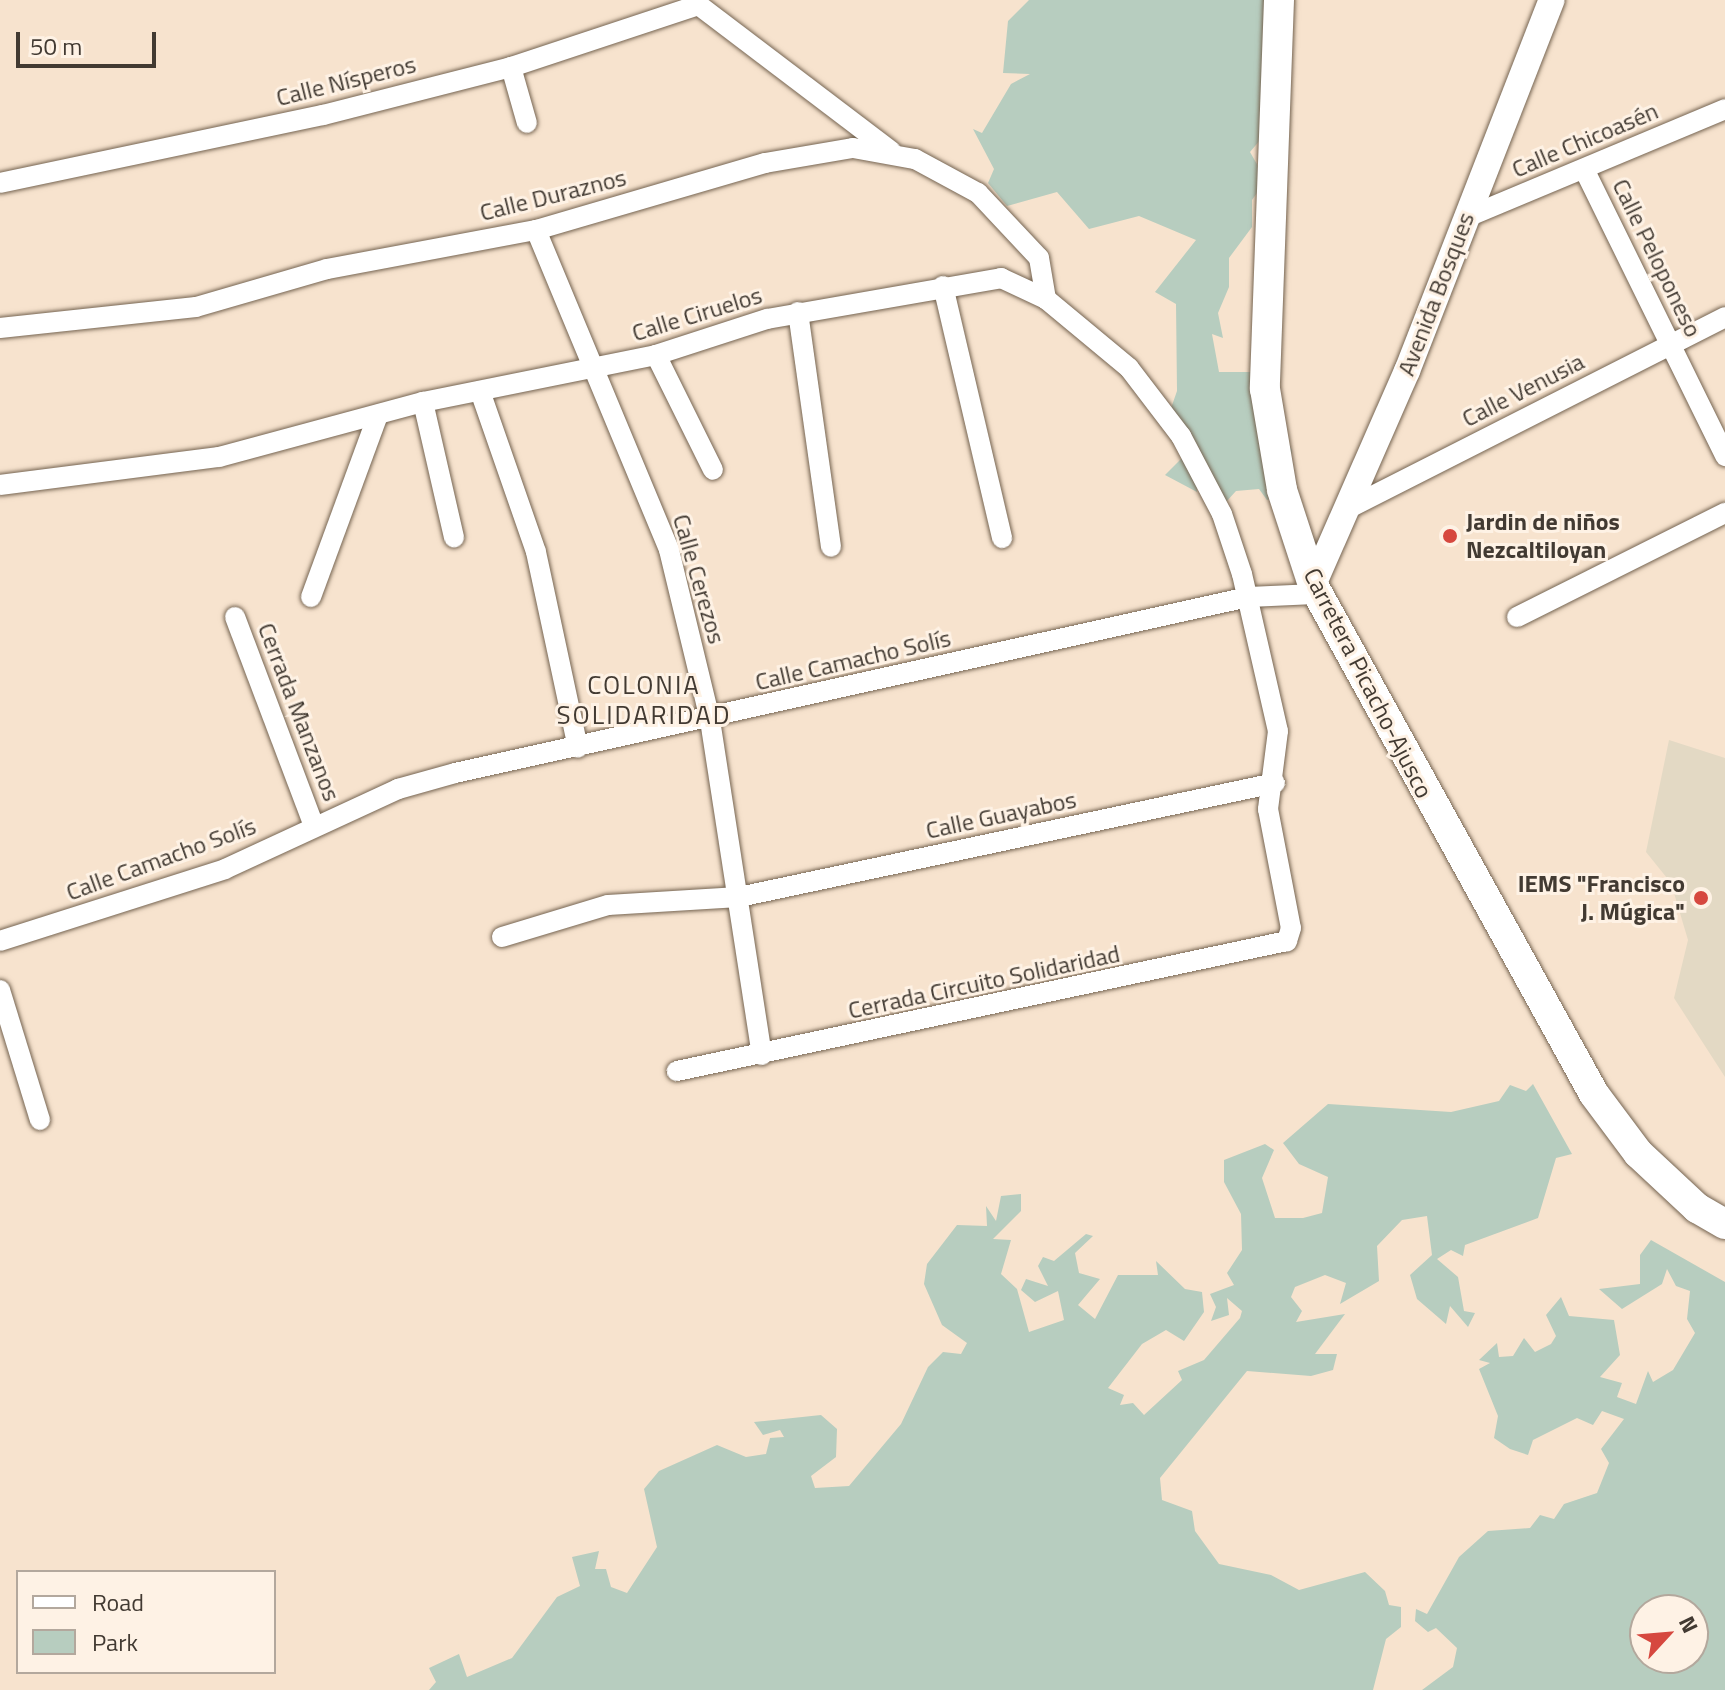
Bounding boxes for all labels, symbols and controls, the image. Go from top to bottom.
scale bar [20,16,160,66]
text: 50 m [30,28,82,64]
street label: Calle Nísperos [273,50,419,112]
street label: Calle Chicoasén [1508,96,1662,184]
street label: Calle Duraznos [477,163,629,227]
street label: Calle Peloponeso [1606,174,1708,342]
street label: Avenida Bosques [1392,208,1480,380]
street label: Calle Ciruelos [629,281,765,347]
street label: Calle Venusia [1457,347,1589,433]
place label: Jardin de niños Nezcaltiloyan [1466,508,1620,564]
street label: Calle Cerezos [667,511,731,647]
marker: Jardin de niños Nezcaltiloyan [1441,527,1459,545]
street label: Carretera Picacho-Ajusco [1297,563,1439,803]
street label: Cerrada Manzanos [252,619,346,805]
street label: Calle Camacho Solís [752,624,954,696]
district label: COLONIA SOLIDARIDAD [556,669,732,730]
street label: Calle Guayabos [923,785,1079,845]
street label: Calle Camacho Solís [62,811,260,907]
place label: IEMS "Francisco J. Múgica" [1518,870,1685,926]
marker: IEMS "Francisco J. Múgica" [1692,889,1710,907]
street label: Cerrada Circuito Solidaridad [846,939,1122,1025]
legend [16,1570,276,1674]
text: Road [92,1584,144,1620]
north arrow [1629,1594,1709,1674]
text: N [1670,1610,1707,1639]
text: Park [92,1624,138,1660]

